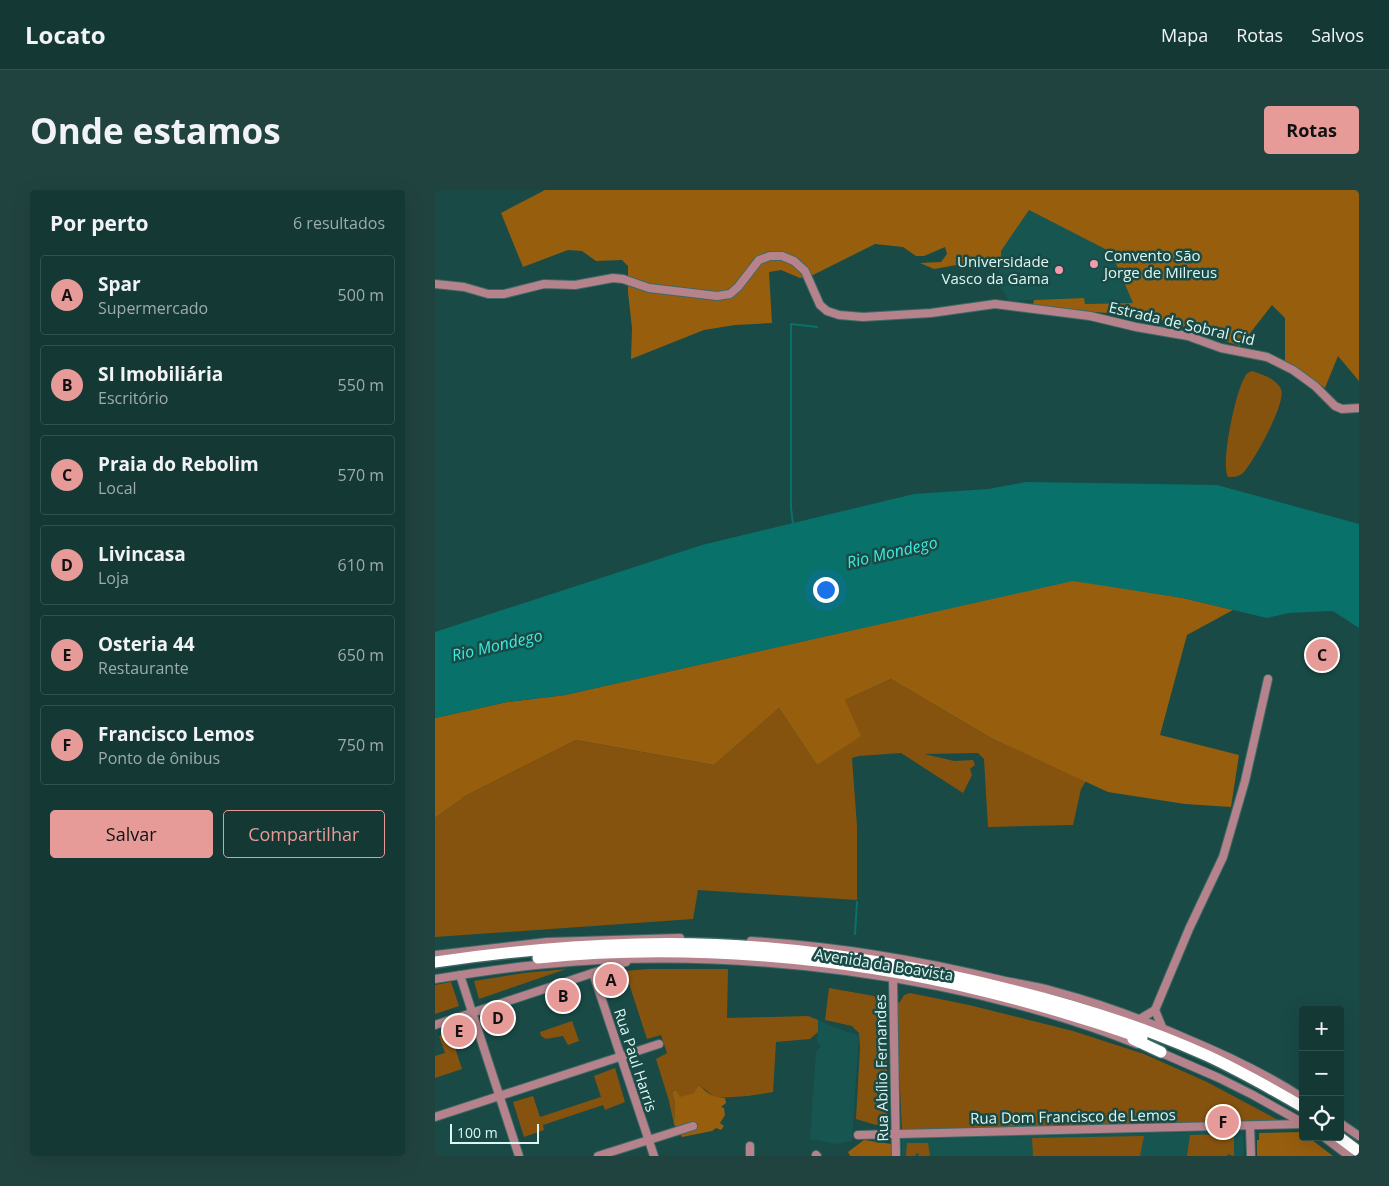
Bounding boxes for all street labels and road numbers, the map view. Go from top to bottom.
street label: Estrada de Sobral Cid [1107,296,1257,350]
street label: Avenida da Boavista [813,943,955,985]
street label: Rua Abílio Fernandes [870,994,892,1142]
street label: Rua Paul Harris [610,1006,662,1114]
street label: Rua Dom Francisco de Lemos [970,1104,1176,1128]

